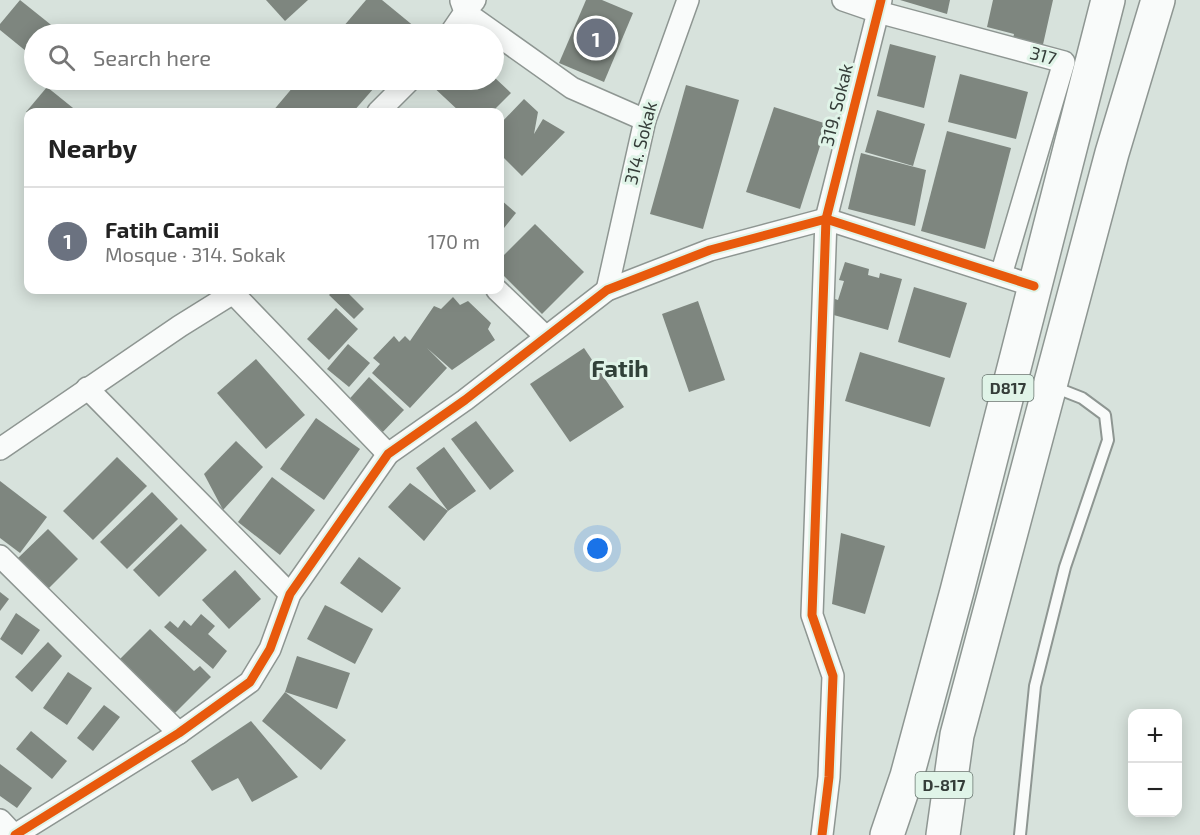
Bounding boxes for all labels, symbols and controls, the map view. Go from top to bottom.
pin: 1 [576,15,616,60]
search box [24,24,504,90]
icon: search [45,41,78,74]
street label: 317 [1028,41,1059,69]
text: Search here [93,44,211,70]
street label: 319. Sokak [815,61,857,148]
street label: 314. Sokak [619,99,661,187]
text: Nearby [48,132,137,163]
text: Fatih Camii [105,216,219,242]
text: 1 [63,229,72,253]
text: 170 m [428,229,480,253]
text: Mosque · 314. Sokak [105,242,286,266]
district label: Fatih [591,353,649,382]
road number: D817 [982,375,1034,401]
your location [583,534,612,563]
map controls [1128,709,1182,817]
button: + [1128,709,1182,763]
button: − [1128,763,1182,817]
road number: D-817 [916,772,972,798]

